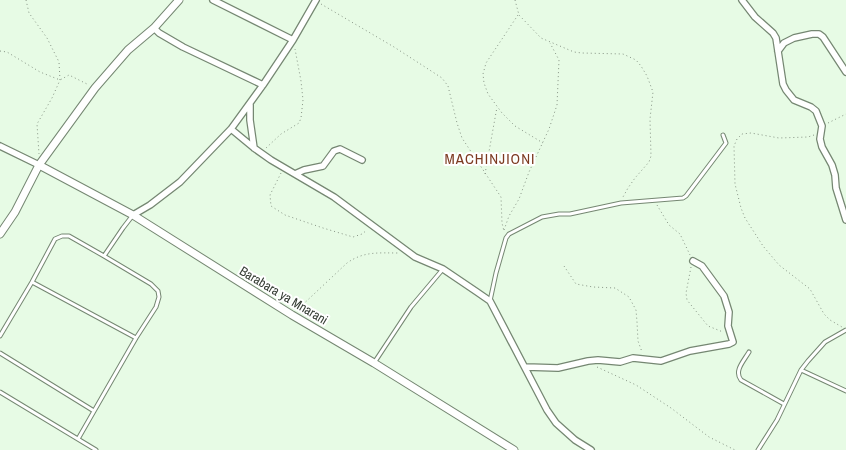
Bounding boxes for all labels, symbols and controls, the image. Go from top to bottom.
district label: MACHINJIONI [445,148,535,169]
street label: Barabara ya Mnarani [236,262,331,329]

